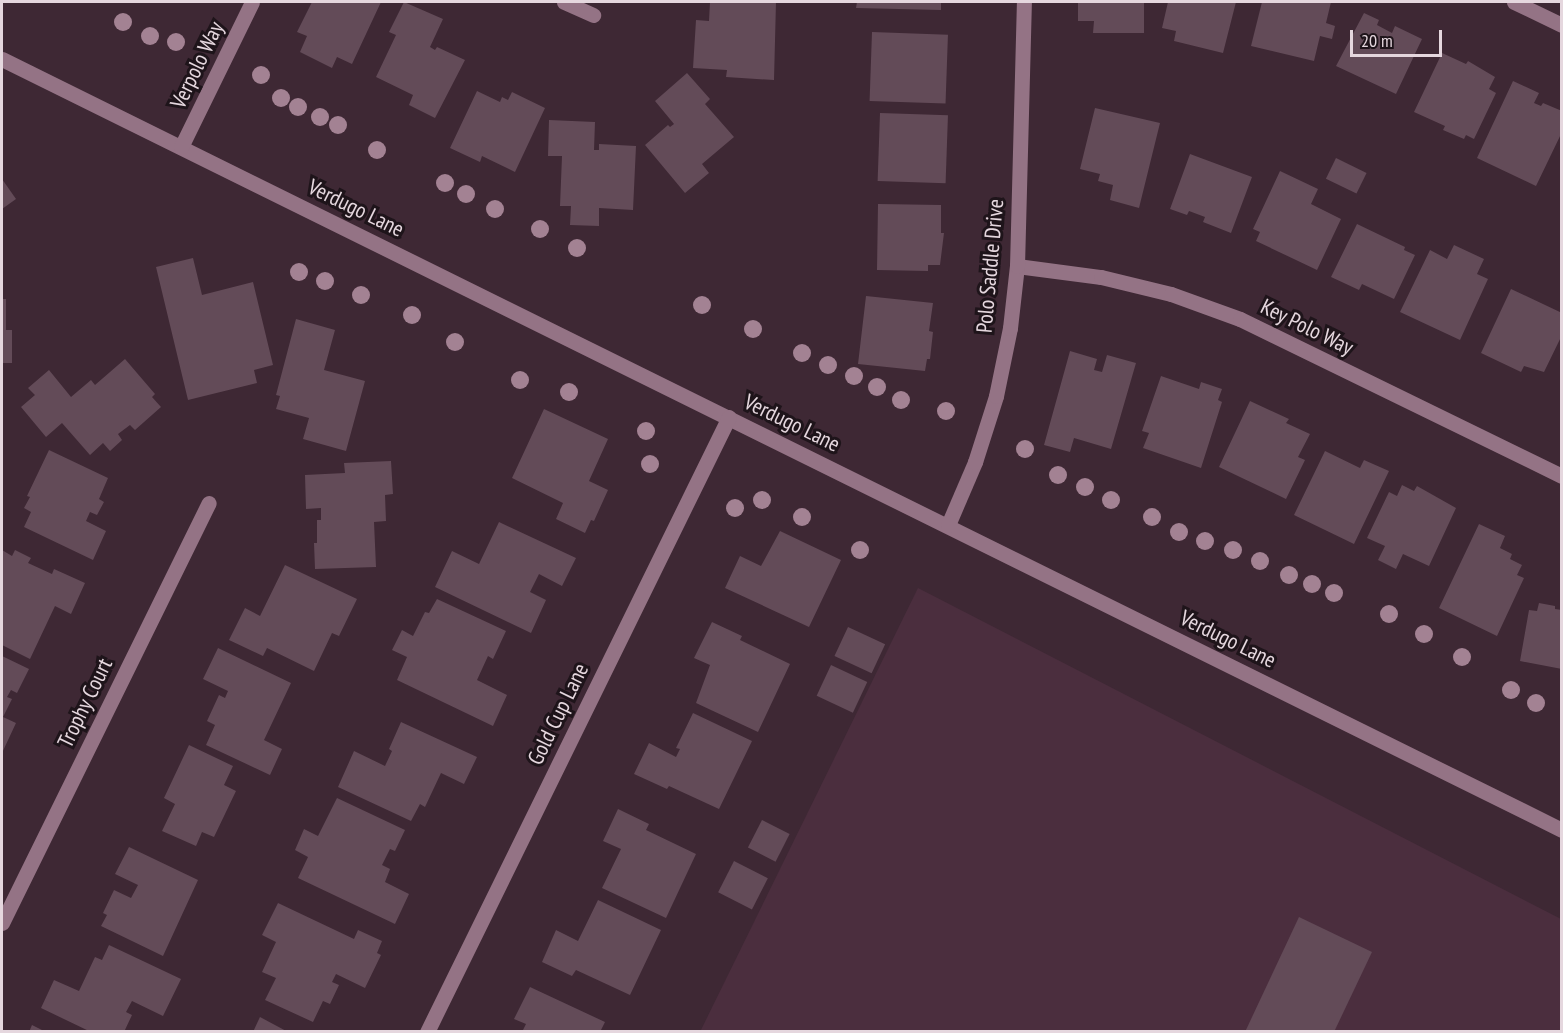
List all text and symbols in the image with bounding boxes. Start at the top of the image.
street label: Verpolo Way [165,17,229,113]
scale bar [1353,18,1444,56]
text: 20 m [1361,29,1393,52]
street label: Verdugo Lane [304,173,408,243]
street label: Polo Saddle Drive [971,198,1009,334]
street label: Key Polo Way [1256,293,1358,361]
street label: Verdugo Lane [740,388,844,458]
street label: Verdugo Lane [1176,604,1280,674]
street label: Trophy Court [52,654,118,752]
street label: Gold Cup Lane [522,659,594,769]

